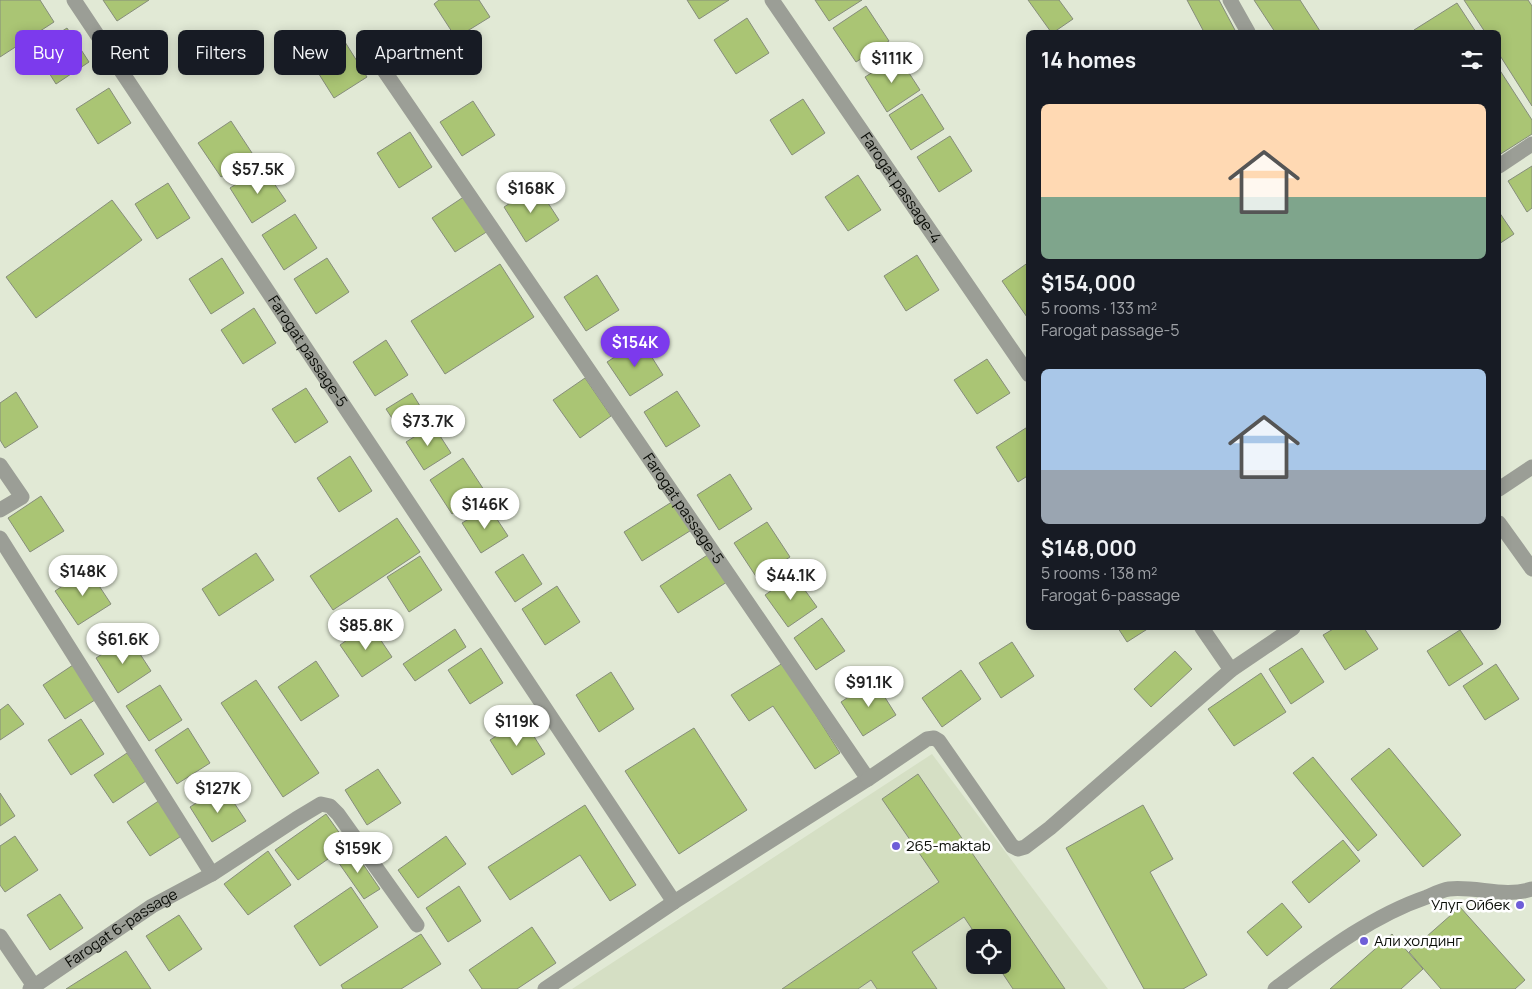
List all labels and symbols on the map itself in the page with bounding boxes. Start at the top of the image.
pin: $111K [857,42,927,84]
street label: Farogat passage-4 [856,128,947,248]
pin: $57.5K [217,152,299,195]
pin: $168K [496,172,566,214]
street label: Farogat passage-5 [263,291,353,411]
pin: $154K [600,326,670,368]
pin: $73.7K [387,404,469,447]
street label: Farogat passage-5 [638,449,729,568]
pin: $146K [450,488,520,530]
pin: $148K [48,554,118,597]
pin: $44.1K [750,558,832,601]
pin: $85.8K [325,608,407,651]
pin: $61.6K [82,622,164,665]
pin: $91.1K [828,666,910,708]
pin: $119K [482,704,552,747]
pin: $127K [183,772,253,814]
pin: $159K [323,832,393,874]
place label: 265-maktab [906,835,991,856]
marker: 265-maktab [890,840,902,852]
street label: Farogat 6-passage [61,883,181,972]
place label: Улуг Ойбек [1431,894,1511,915]
marker: Улуг Ойбек [1514,899,1526,911]
place label: Али холдинг [1374,930,1462,951]
marker: Али холдинг [1358,935,1370,947]

